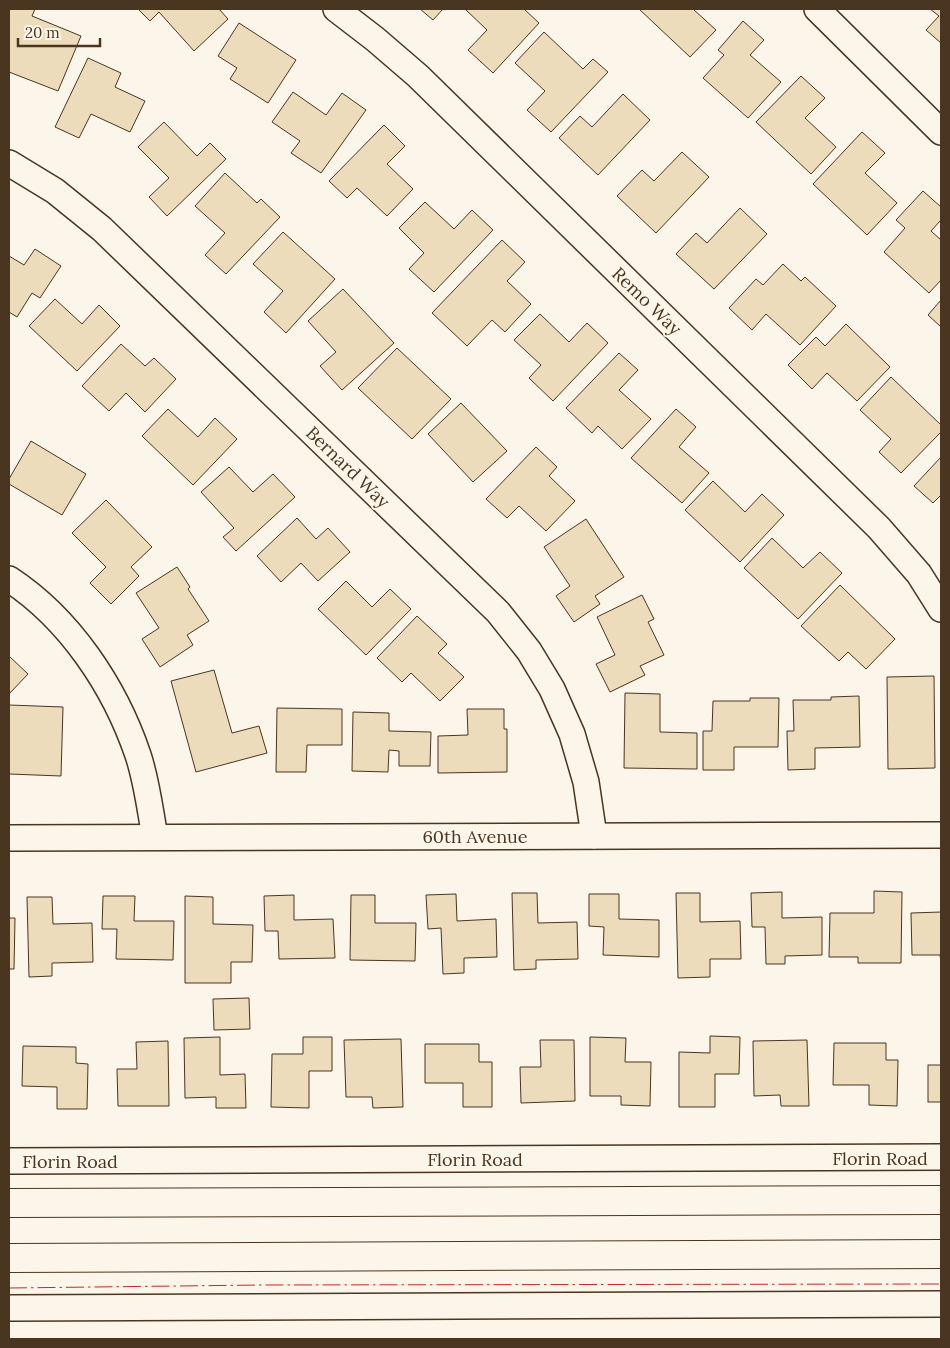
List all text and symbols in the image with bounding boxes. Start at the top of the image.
scale bar [18,15,100,47]
text: 20 m [25,23,60,42]
street label: Remo Way [607,262,687,340]
street label: Bernard Way [301,421,395,513]
street label: 60th Avenue [422,825,528,848]
street label: Florin Road [832,1147,928,1170]
street label: Florin Road [427,1148,523,1171]
street label: Florin Road [22,1150,118,1173]

